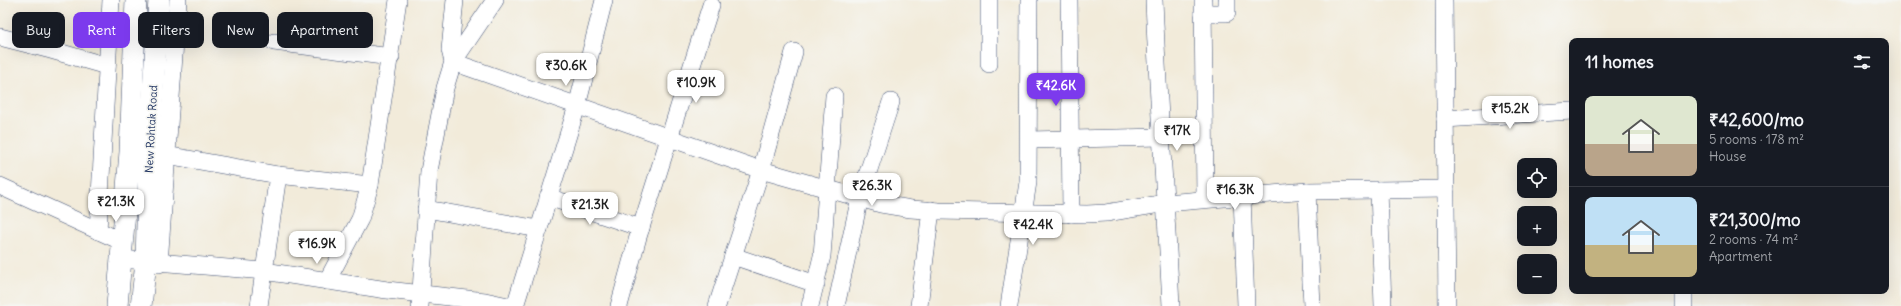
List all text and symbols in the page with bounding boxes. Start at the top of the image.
chip: Buy [12,12,65,48]
chip: Rent [73,12,130,48]
chip: Filters [138,12,204,48]
chip: New [212,12,269,48]
chip: Apartment [277,12,373,48]
text: 11 homes [1585,51,1654,73]
icon: filters [1851,51,1873,73]
pin: ₹30.6K [533,53,599,87]
text: ₹30.6K [545,57,587,74]
pin: ₹10.9K [663,70,729,104]
pin: ₹42.6K [1023,73,1089,107]
text: ₹10.9K [676,74,716,91]
text: ₹42.6K [1036,77,1076,94]
street label: New Rohtak Road [142,84,160,173]
pin: ₹15.2K [1477,96,1543,130]
text: ₹15.2K [1491,100,1529,117]
text: ₹42,600/mo [1709,109,1804,131]
icon: home [1617,112,1665,160]
pin: ₹17K [1153,118,1201,152]
text: ₹17K [1163,122,1191,139]
text: 5 rooms · 178 m² [1709,131,1804,148]
text: House [1709,148,1746,165]
map controls [1517,158,1557,294]
button: locate [1517,158,1557,198]
pin: ₹26.3K [839,173,905,207]
text: ₹26.3K [852,177,892,194]
pin: ₹16.3K [1202,177,1268,211]
text: ₹16.3K [1216,181,1254,198]
pin: ₹21.3K [83,189,149,223]
pin: ₹21.3K [557,192,623,226]
text: ₹21.3K [97,193,135,210]
text: ₹21.3K [571,196,609,213]
button: + [1517,206,1557,246]
text: ₹21,300/mo [1709,209,1801,231]
pin: ₹42.4K [1000,212,1066,246]
icon: home [1617,213,1665,261]
text: ₹42.4K [1013,216,1053,233]
pin: ₹16.9K [284,231,350,265]
text: 2 rooms · 74 m² [1709,231,1798,248]
text: ₹16.9K [298,235,336,252]
text: Apartment [1709,248,1772,265]
button: − [1517,254,1557,294]

